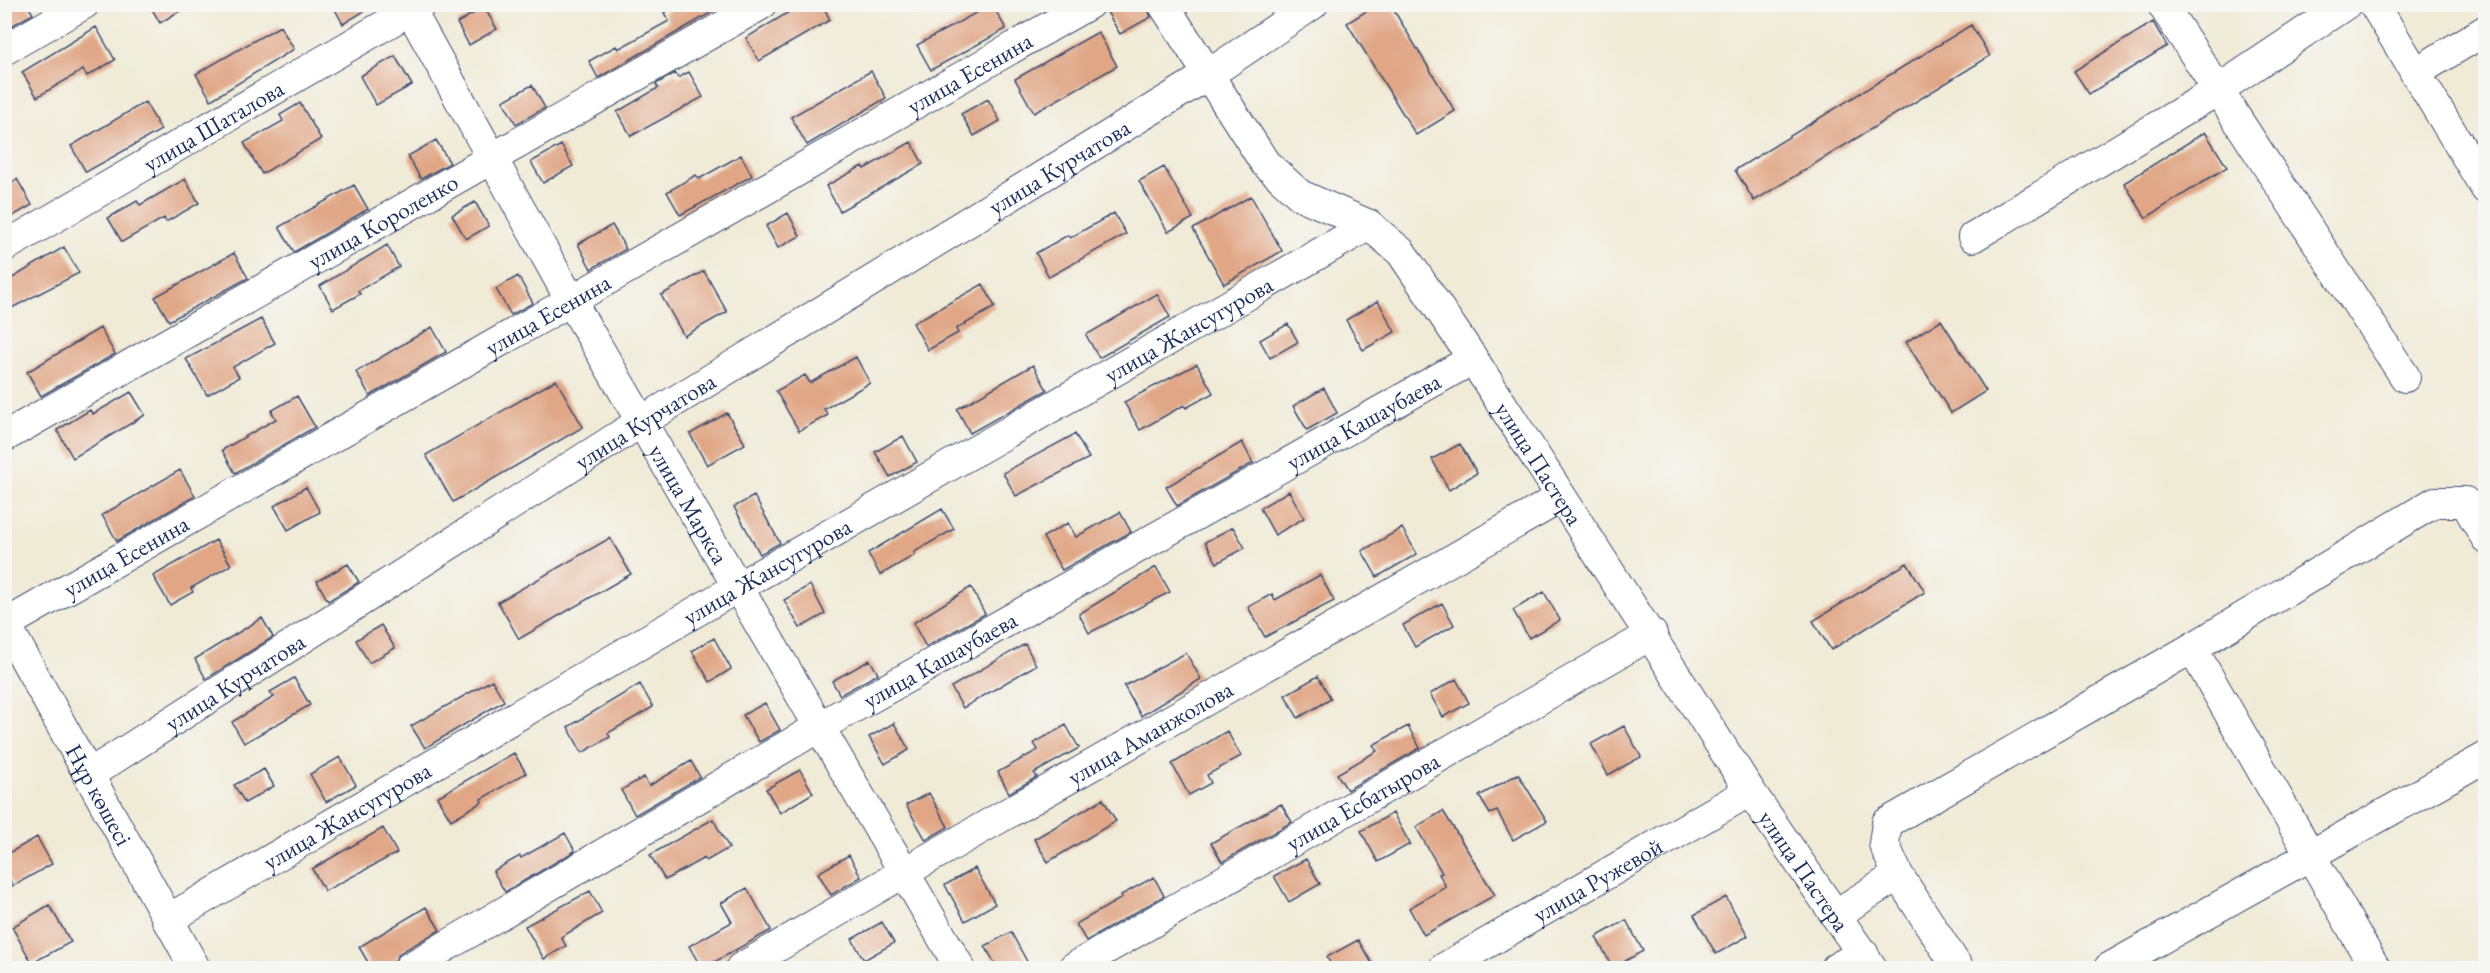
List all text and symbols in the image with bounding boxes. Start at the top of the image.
street label: улица Есенина [901,24,1038,121]
street label: улица Шаталова [137,72,289,178]
street label: улица Курчатова [982,111,1136,221]
street label: улица Короленко [302,165,463,276]
street label: улица Есенина [479,266,616,362]
street label: улица Жансугурова [1098,268,1278,389]
street label: улица Курчатова [568,365,721,476]
street label: улица Кашаубаева [1280,365,1446,477]
street label: улица Пастера [1489,395,1591,531]
street label: улица Маркса [642,438,737,570]
street label: улица Есенина [57,507,194,604]
street label: улица Жансугурова [677,510,857,632]
street label: улица Кашаубаева [857,603,1023,715]
street label: улица Курчатова [159,625,311,738]
street label: улица Аманжолова [1062,672,1238,792]
street label: Нұр көшесі [59,738,140,851]
street label: улица Есбатырова [1280,744,1445,858]
street label: улица Жансугурова [257,754,437,876]
street label: улица Пастера [1752,804,1858,938]
street label: улица Ружевой [1527,829,1668,929]

